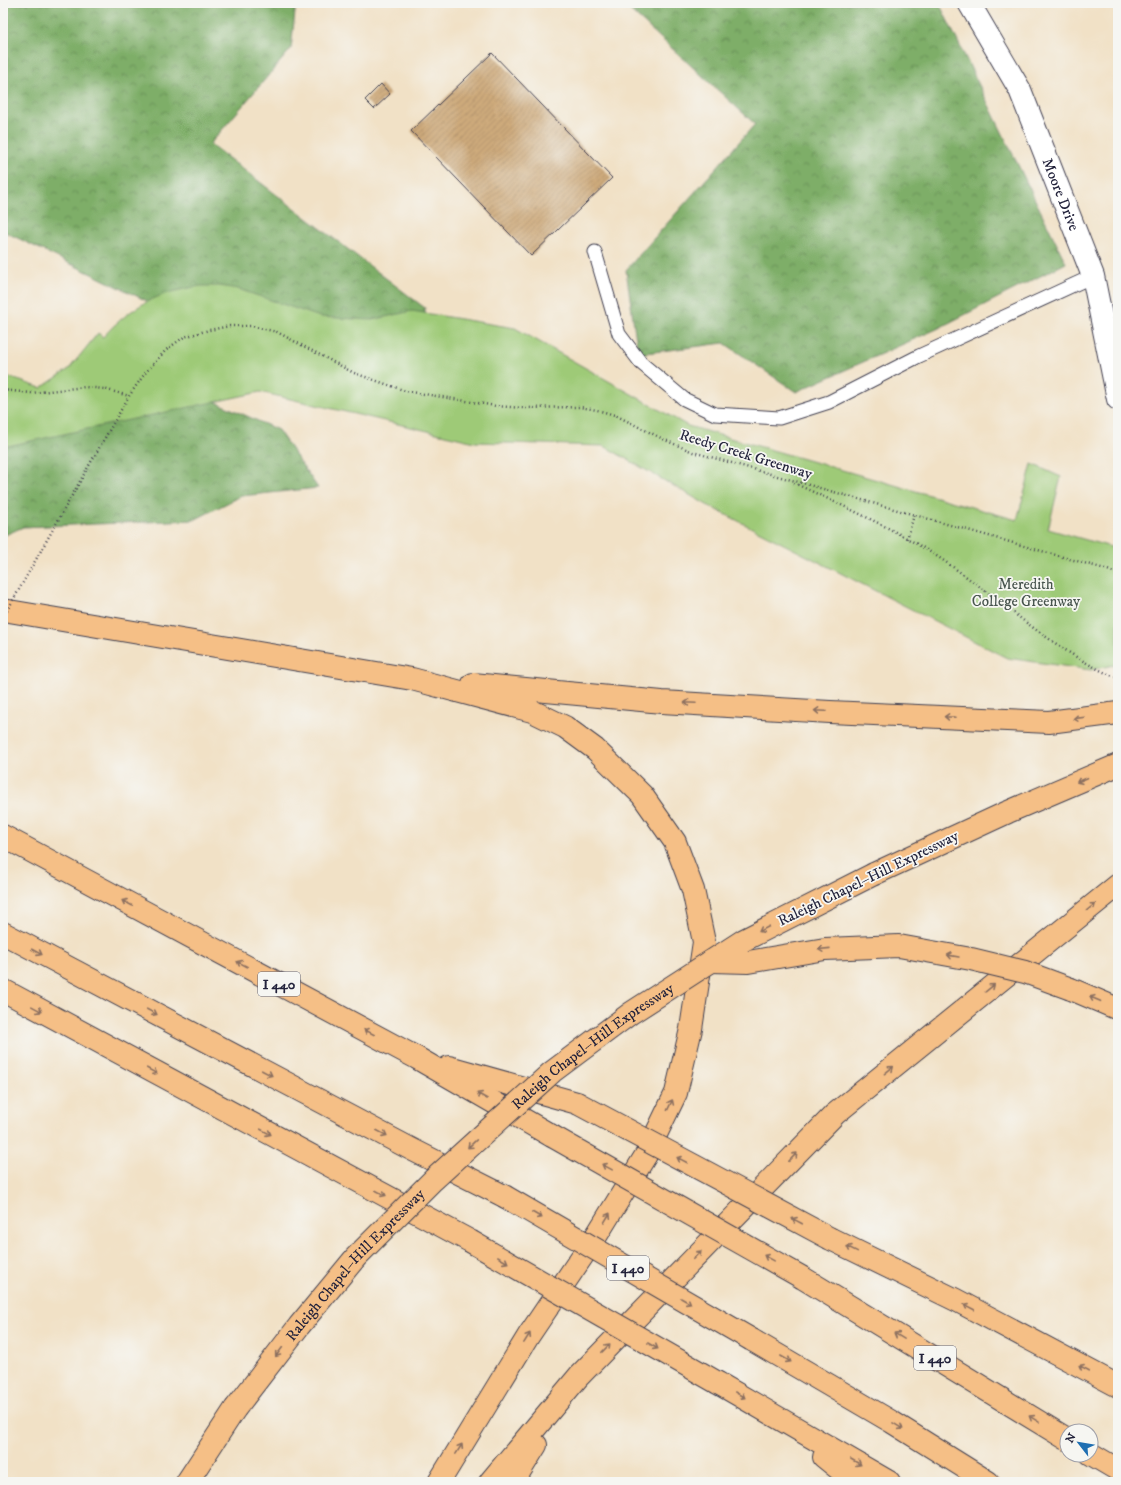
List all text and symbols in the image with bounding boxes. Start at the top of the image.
street label: Moore Drive [1038,155,1083,234]
street label: Reedy Creek Greenway [677,425,815,484]
park label: Meredith College Greenway [972,575,1081,611]
one-way arrow [684,700,697,707]
one-way arrow [814,707,827,715]
one-way arrow [944,713,957,721]
one-way arrow [1073,714,1086,722]
one-way arrow [1077,777,1089,785]
street label: Raleigh Chapel–Hill Expressway [775,826,962,931]
one-way arrow [121,898,133,906]
one-way arrow [1086,902,1097,911]
one-way arrow [758,926,770,933]
one-way arrow [818,945,831,953]
one-way arrow [31,948,43,956]
one-way arrow [947,952,960,960]
one-way arrow [236,960,248,967]
road number: I 440 [258,972,300,996]
street label: Raleigh Chapel–Hill Expressway [508,978,678,1114]
one-way arrow [985,984,996,993]
one-way arrow [1089,995,1101,1003]
one-way arrow [31,1005,43,1013]
one-way arrow [146,1009,158,1016]
one-way arrow [363,1027,375,1035]
one-way arrow [884,1066,895,1074]
one-way arrow [145,1067,157,1075]
one-way arrow [261,1070,273,1077]
one-way arrow [476,1091,488,1099]
one-way arrow [667,1099,674,1111]
one-way arrow [260,1129,272,1136]
one-way arrow [376,1130,388,1138]
one-way arrow [466,1140,477,1149]
one-way arrow [788,1152,798,1162]
one-way arrow [676,1155,688,1163]
one-way arrow [601,1163,613,1171]
street label: Raleigh Chapel–Hill Expressway [282,1184,430,1345]
one-way arrow [375,1190,387,1198]
one-way arrow [531,1212,543,1220]
one-way arrow [604,1212,612,1224]
one-way arrow [791,1217,803,1224]
one-way arrow [846,1245,858,1252]
one-way arrow [692,1250,702,1260]
one-way arrow [763,1254,775,1262]
road number: I 440 [607,1256,649,1280]
one-way arrow [497,1257,509,1265]
one-way arrow [680,1298,692,1306]
one-way arrow [963,1303,975,1310]
one-way arrow [524,1332,532,1344]
one-way arrow [893,1332,905,1340]
one-way arrow [647,1342,659,1350]
one-way arrow [601,1343,611,1353]
road number: I 440 [914,1346,956,1370]
one-way arrow [275,1347,283,1358]
one-way arrow [780,1356,792,1364]
one-way arrow [1078,1364,1090,1371]
one-way arrow [734,1392,746,1400]
one-way arrow [1028,1414,1040,1422]
one-way arrow [892,1422,904,1430]
north arrow [1059,1423,1099,1463]
text: N [1063,1431,1080,1446]
one-way arrow [455,1444,463,1455]
one-way arrow [850,1459,862,1467]

